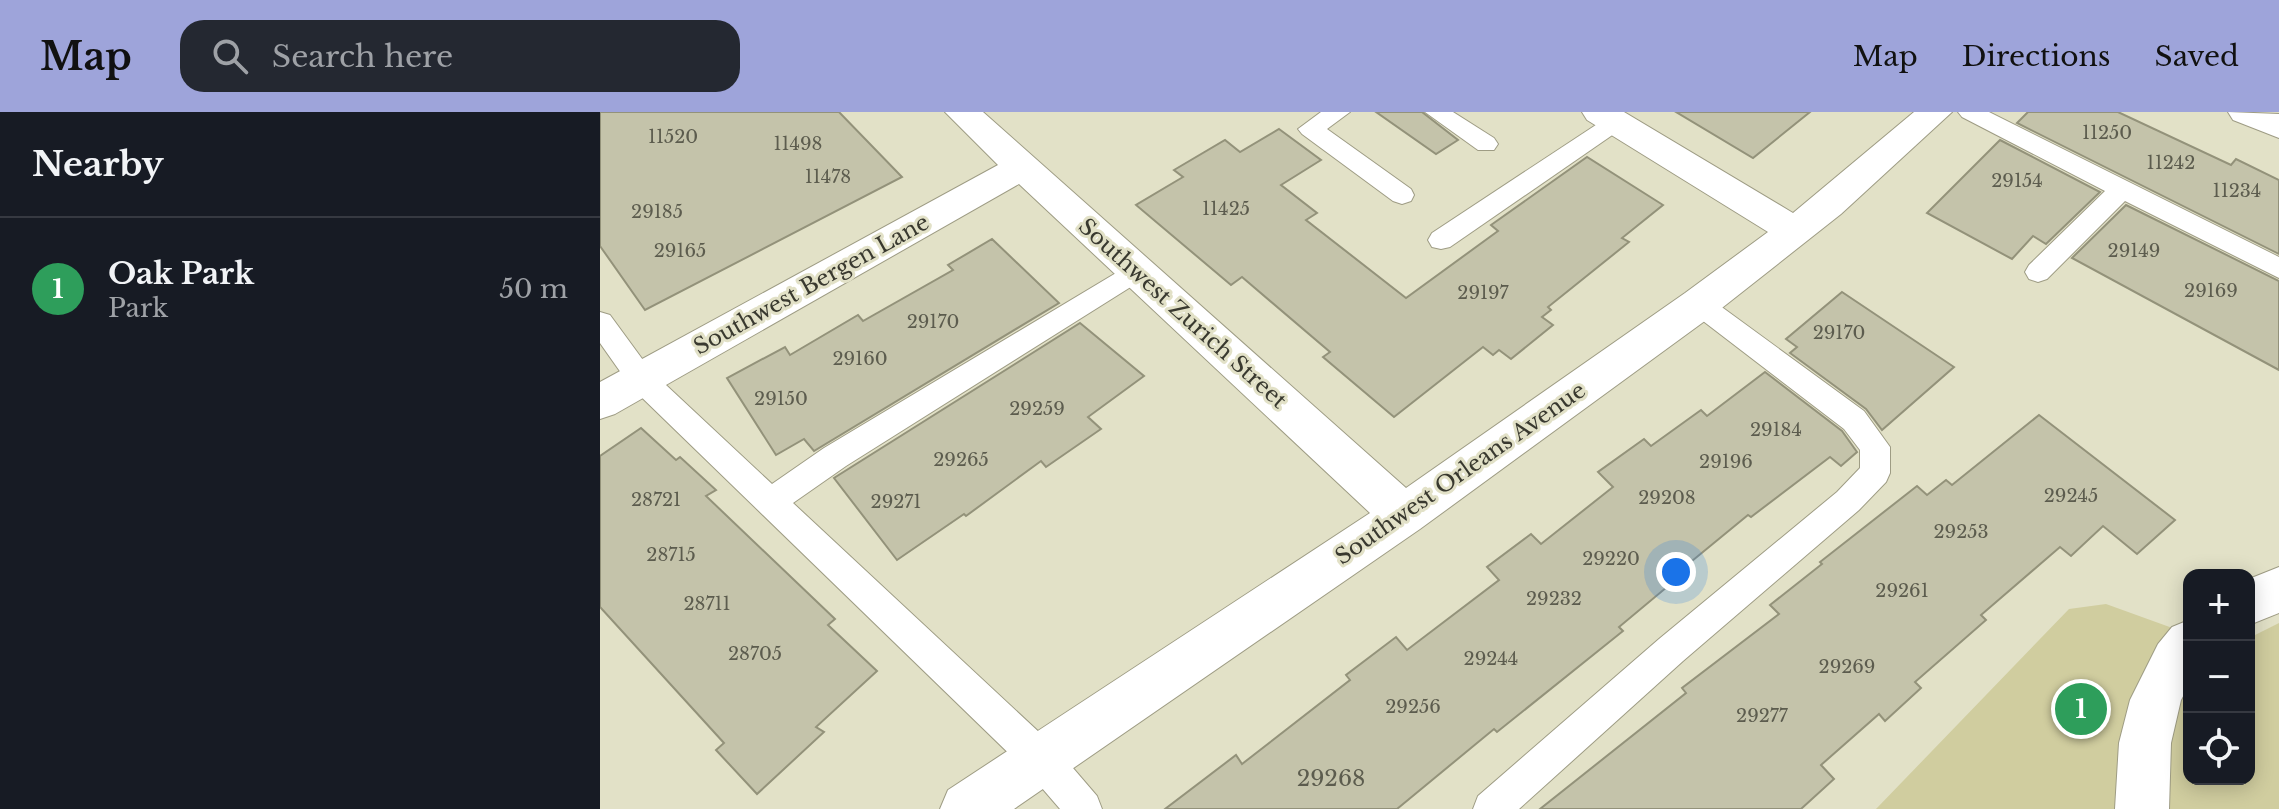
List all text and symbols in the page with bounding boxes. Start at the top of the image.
search box [180,20,740,92]
text: Map [40,33,132,80]
icon: search [208,34,252,78]
text: Search here [272,38,453,75]
text: Map [1853,39,1918,74]
text: Directions [1962,39,2111,74]
text: Saved [2155,39,2239,74]
house number: 11250 [2082,122,2132,144]
house number: 11520 [648,126,698,148]
house number: 11498 [773,133,823,155]
text: Nearby [32,143,164,185]
house number: 11242 [2147,152,2195,174]
house number: 11478 [805,166,851,188]
house number: 29154 [1991,170,2043,192]
house number: 11234 [2213,180,2261,202]
house number: 11425 [1202,198,1250,220]
house number: 29185 [631,201,683,223]
street label: Southwest Bergen Lane [689,208,934,360]
street label: Southwest Zurich Street [1073,213,1293,414]
house number: 29165 [654,240,706,262]
house number: 29149 [2108,240,2160,262]
text: Oak Park [108,255,254,292]
text: 1 [52,273,64,305]
text: 50 m [499,273,568,305]
house number: 29169 [2184,280,2238,302]
house number: 29197 [1457,282,1510,304]
text: Park [108,292,168,324]
house number: 29170 [907,311,959,333]
house number: 29170 [1813,322,1865,344]
house number: 29160 [832,348,888,370]
street label: Southwest Orleans Avenue [1330,376,1591,570]
house number: 29150 [754,388,808,410]
house number: 29259 [1009,398,1065,420]
house number: 29184 [1750,419,1802,441]
house number: 29265 [933,449,989,471]
house number: 29196 [1699,451,1753,473]
house number: 29245 [2044,485,2098,507]
house number: 29208 [1638,487,1696,509]
house number: 28721 [631,489,681,511]
house number: 29271 [871,491,921,513]
house number: 29253 [1933,521,1989,543]
house number: 28715 [646,544,696,566]
house number: 29220 [1582,548,1640,570]
your location [1656,552,1696,592]
map controls [2183,569,2255,785]
button: + [2183,569,2255,641]
house number: 29261 [1875,580,1929,602]
house number: 29232 [1526,588,1582,610]
house number: 28711 [683,593,731,615]
button: − [2183,641,2255,713]
house number: 28705 [728,643,782,665]
house number: 29244 [1464,648,1518,670]
house number: 29269 [1819,656,1875,678]
pin: 1 [2055,679,2107,739]
house number: 29256 [1385,696,1441,718]
house number: 29277 [1736,705,1789,727]
button: locate [2183,713,2255,785]
house number: 29268 [1297,765,1365,792]

